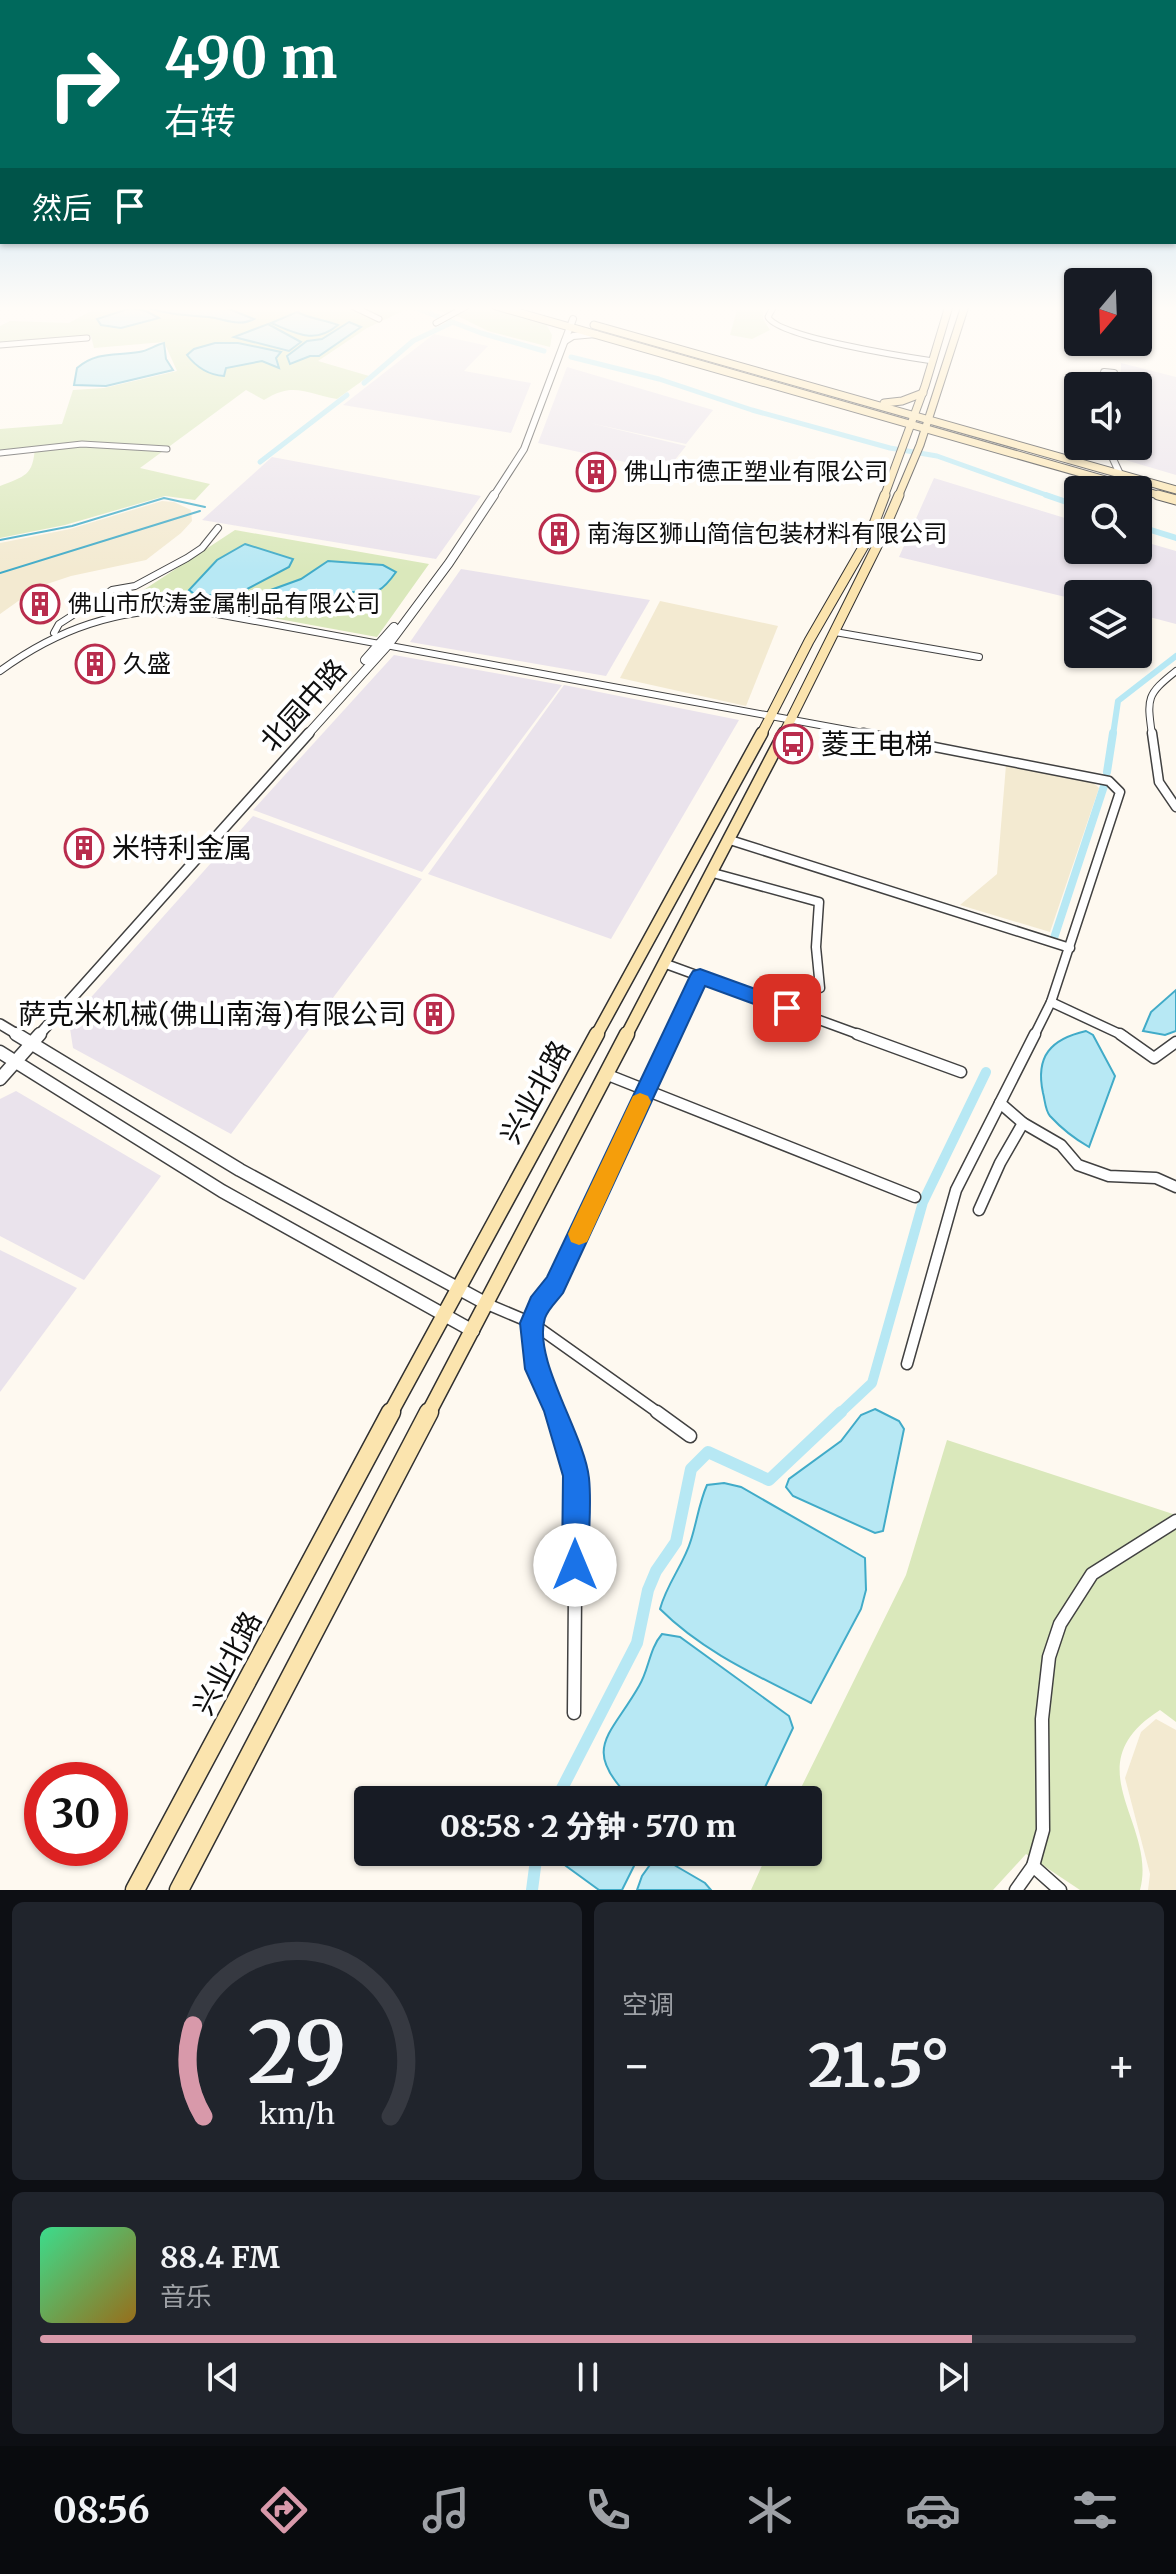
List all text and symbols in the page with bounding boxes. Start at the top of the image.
text: 490 m [164,23,337,93]
icon: right [32,32,136,136]
text: 右转 [164,99,236,144]
icon: arrive [108,184,152,228]
text: 然后 [32,189,92,227]
north arrow [1064,268,1152,356]
map controls [1064,268,1152,668]
button: sound [1064,372,1152,460]
building icon: 佛山市德正塑业有限公司 [575,451,617,493]
place label: 佛山市德正塑业有限公司 [624,456,888,487]
button: search [1064,476,1152,564]
building icon: 南海区狮山简信包装材料有限公司 [538,513,580,555]
place label: 南海区狮山简信包装材料有限公司 [587,518,947,549]
button: layers [1064,580,1152,668]
building icon: 佛山市欣涛金属制品有限公司 [19,583,61,625]
place label: 佛山市欣涛金属制品有限公司 [68,588,380,619]
building icon: 久盛 [74,643,116,685]
place label: 久盛 [123,648,171,679]
street label: 北园中路 [252,651,354,759]
bus stop icon: 菱王电梯 [772,723,814,765]
place label: 菱王电梯 [821,726,933,762]
building icon: 米特利金属 [63,827,105,869]
place label: 米特利金属 [112,830,252,866]
pin [753,974,821,1042]
icon: arrive [765,986,809,1030]
building icon: 萨克米机械(佛山南海)有限公司 [413,993,455,1035]
place label: 萨克米机械(佛山南海)有限公司 [18,996,406,1032]
street label: 兴业北路 [492,1034,578,1150]
position arrow [533,1523,617,1607]
street label: 兴业北路 [185,1605,269,1721]
speed limit sign: 30 [24,1762,128,1866]
text: 08:58 · 2 分钟 · 570 m [440,1807,736,1845]
text: 空调 [622,1988,674,2021]
text: 29 [248,2001,346,2106]
text: 21.5° [808,2028,950,2103]
text: − [622,2038,651,2093]
text: + [1107,2038,1136,2093]
text: km/h [259,2096,335,2132]
text: 88.4 FM [160,2238,280,2276]
text: 音乐 [160,2280,212,2313]
icon: previous [201,2355,245,2399]
icon: pause [566,2355,610,2399]
icon: next [931,2355,975,2399]
icon: directions [256,2482,312,2538]
icon: music [418,2482,474,2538]
icon: phone [580,2482,636,2538]
icon: climate [742,2482,798,2538]
icon: car [905,2482,961,2538]
icon: filters [1067,2482,1123,2538]
text: 08:56 [53,2488,150,2533]

